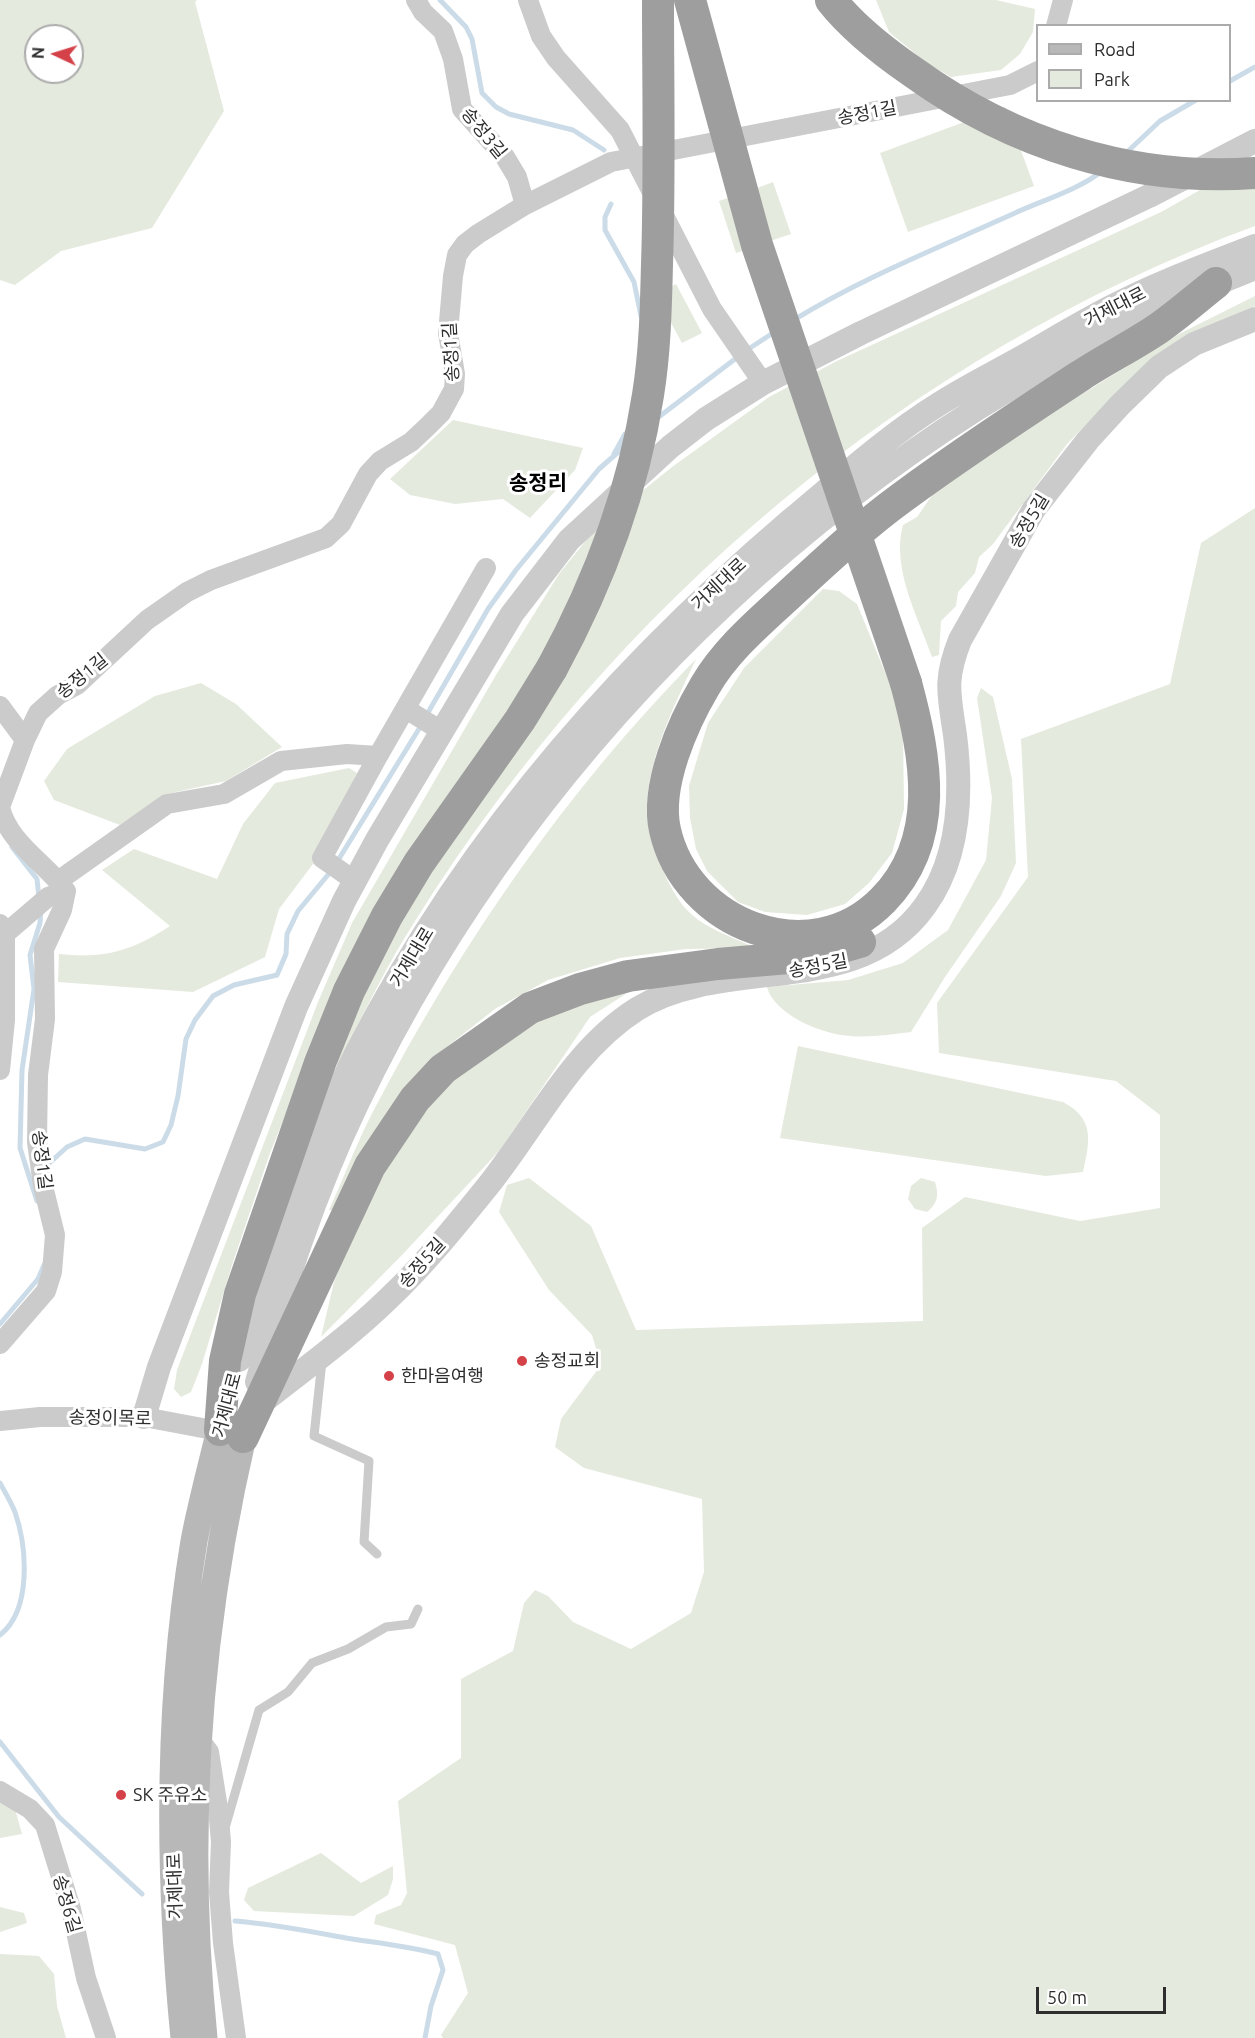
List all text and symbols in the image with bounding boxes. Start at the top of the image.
north arrow [24,24,84,84]
legend [1036,24,1231,102]
text: Road [1094,39,1136,59]
text: N [29,46,47,59]
text: Park [1094,69,1130,89]
street label: 송정1길 [836,97,898,129]
street label: 송정3길 [457,103,511,163]
street label: 거제대로 [1081,282,1149,332]
street label: 송정1길 [439,322,463,382]
district label: 송정리 [509,470,567,496]
street label: 송정5길 [1004,490,1054,552]
street label: 거제대로 [687,554,751,614]
street label: 송정1길 [52,649,112,703]
street label: 거제대로 [386,923,438,991]
street label: 송정5길 [787,950,849,982]
street label: 송정1길 [28,1129,56,1191]
street label: 송정5길 [394,1234,450,1292]
place label: 송정교회 [534,1350,600,1372]
marker: 송정교회 [515,1354,529,1368]
place label: 한마음여행 [401,1365,484,1387]
marker: 한마음여행 [382,1369,396,1383]
street label: 거제대로 [208,1370,246,1440]
street label: 송정이목로 [68,1406,152,1430]
place label: SK 주유소 [133,1784,207,1806]
marker: SK 주유소 [114,1788,128,1802]
street label: 거제대로 [163,1853,187,1919]
street label: 송정6길 [48,1872,86,1936]
scale bar [1039,1975,1170,2013]
text: 50 m [1047,1987,1087,2007]

